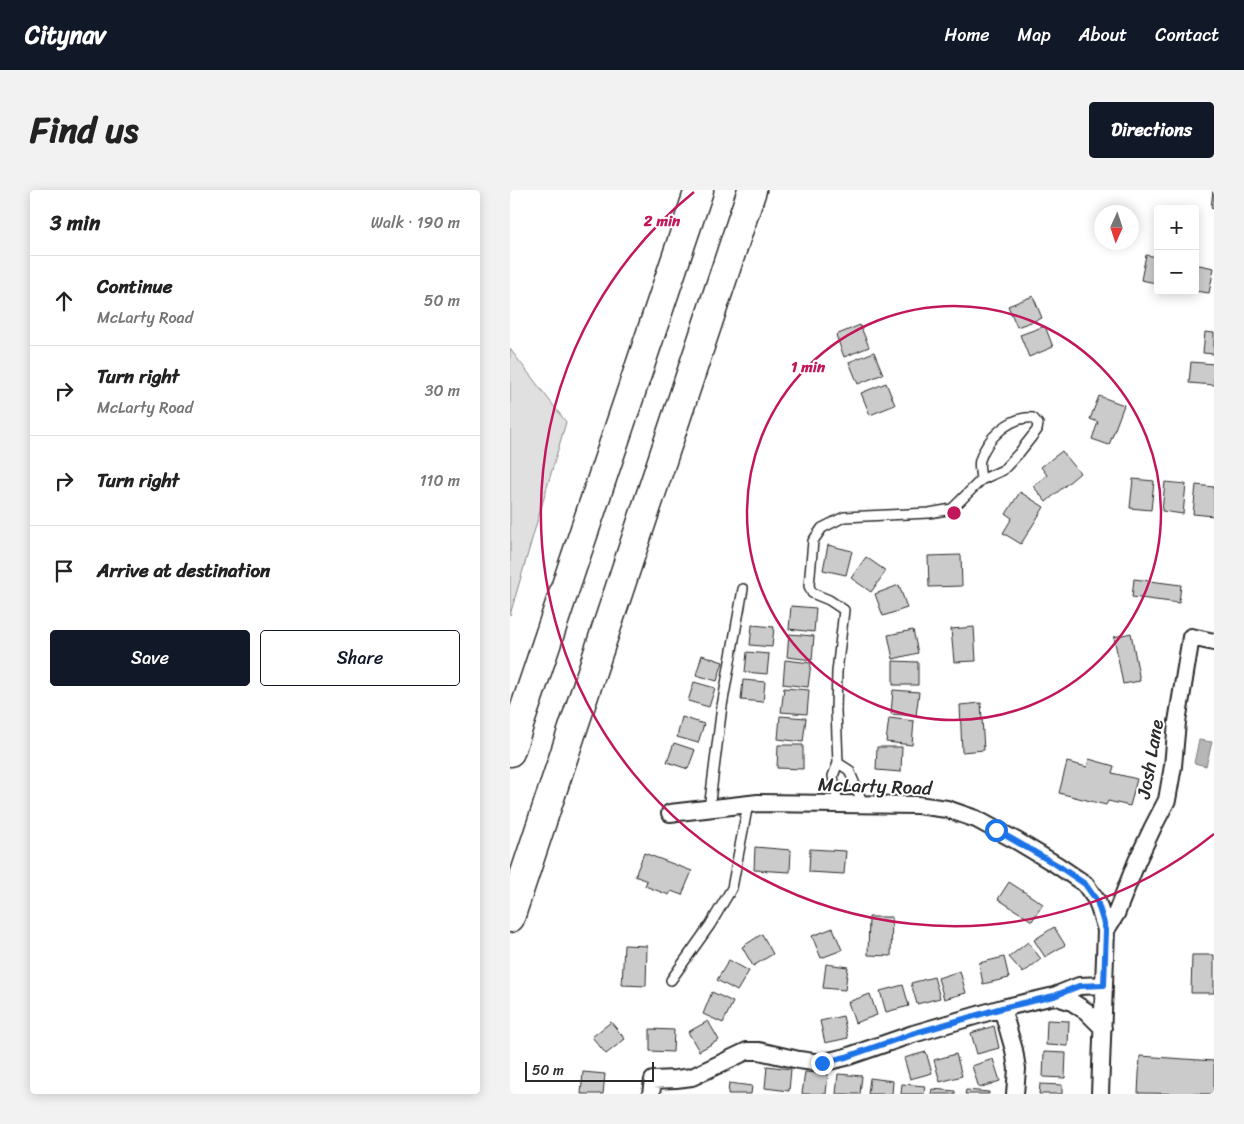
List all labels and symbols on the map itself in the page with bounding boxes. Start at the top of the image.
north arrow [1094,205,1139,250]
text: 2 min [643,208,681,234]
text: 1 min [791,354,826,380]
centre of rings [945,504,963,522]
street label: Josh Lane [1127,717,1173,802]
street label: McLarty Road [817,768,934,805]
route start [985,819,1008,842]
route end [811,1052,834,1075]
scale bar [525,1059,654,1082]

